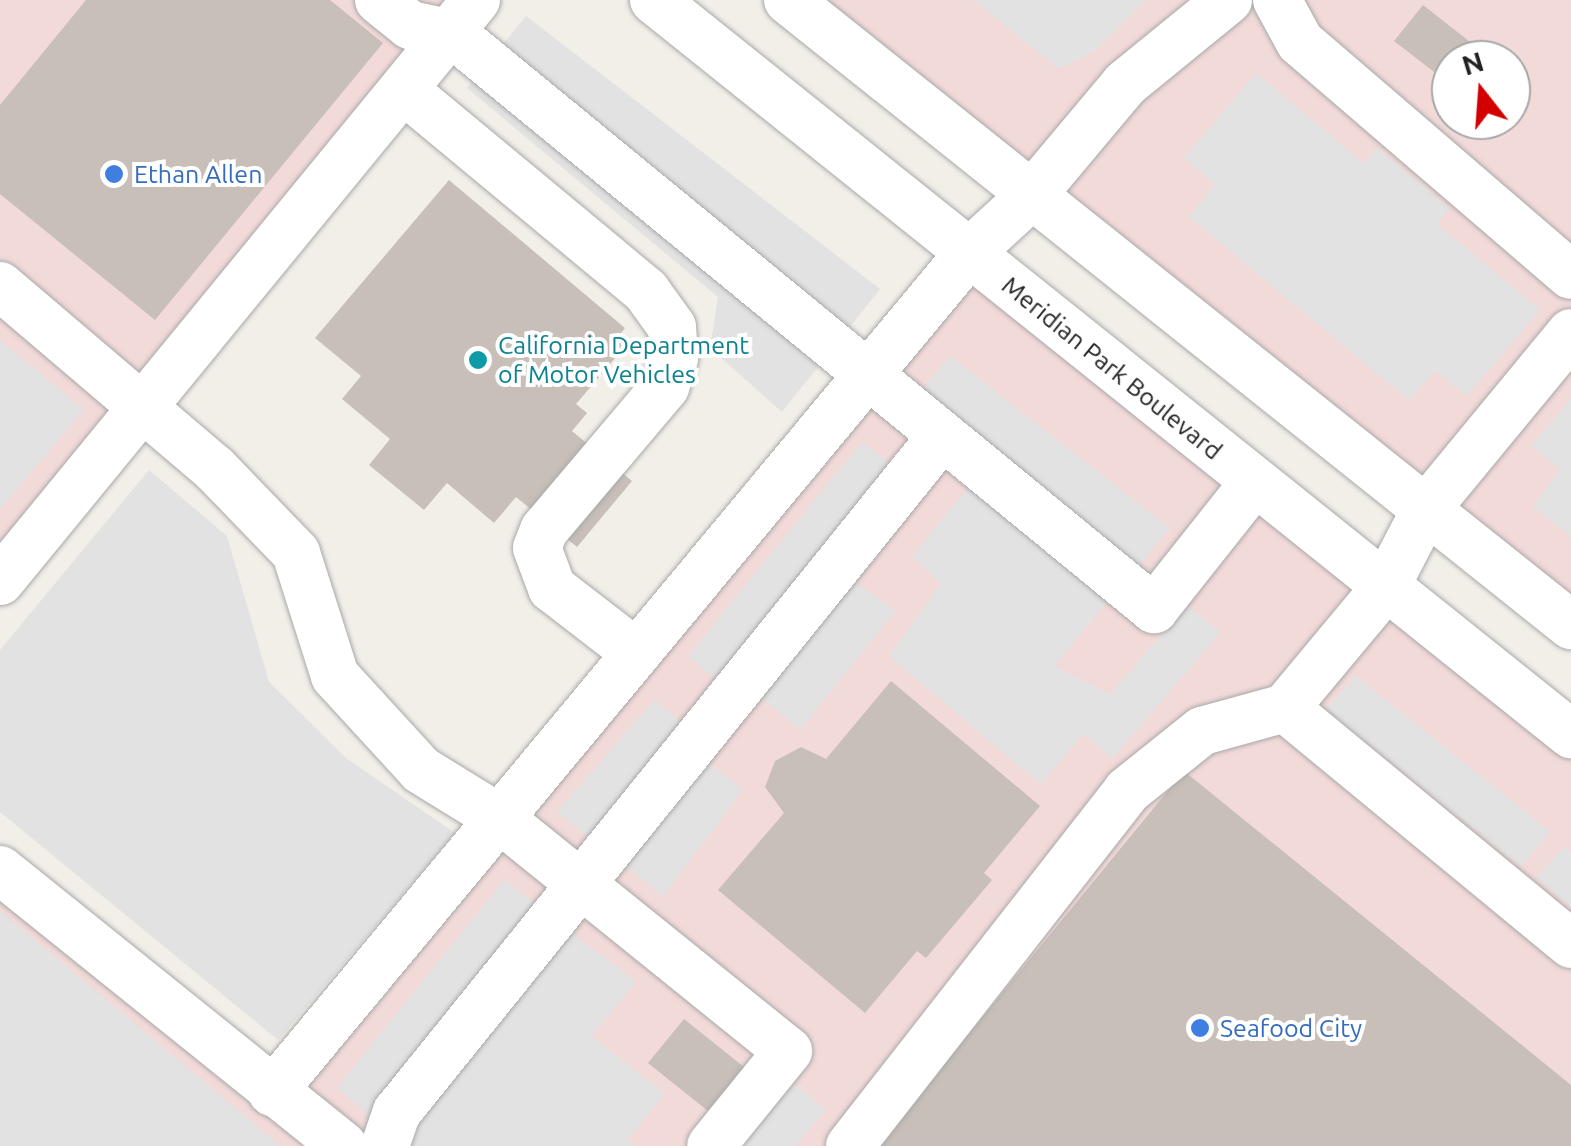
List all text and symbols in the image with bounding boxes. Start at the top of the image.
north arrow [1431,40,1531,140]
text: N [1458,45,1487,81]
place label: Ethan Allen [134,159,262,189]
marker: Ethan Allen [103,163,125,185]
street label: Meridian Park Boulevard [996,270,1228,466]
place label: California Department of Motor Vehicles [498,331,749,390]
marker: California Department of Motor Vehicles [467,349,489,371]
place label: Seafood City [1220,1013,1362,1043]
marker: Seafood City [1189,1017,1211,1039]

